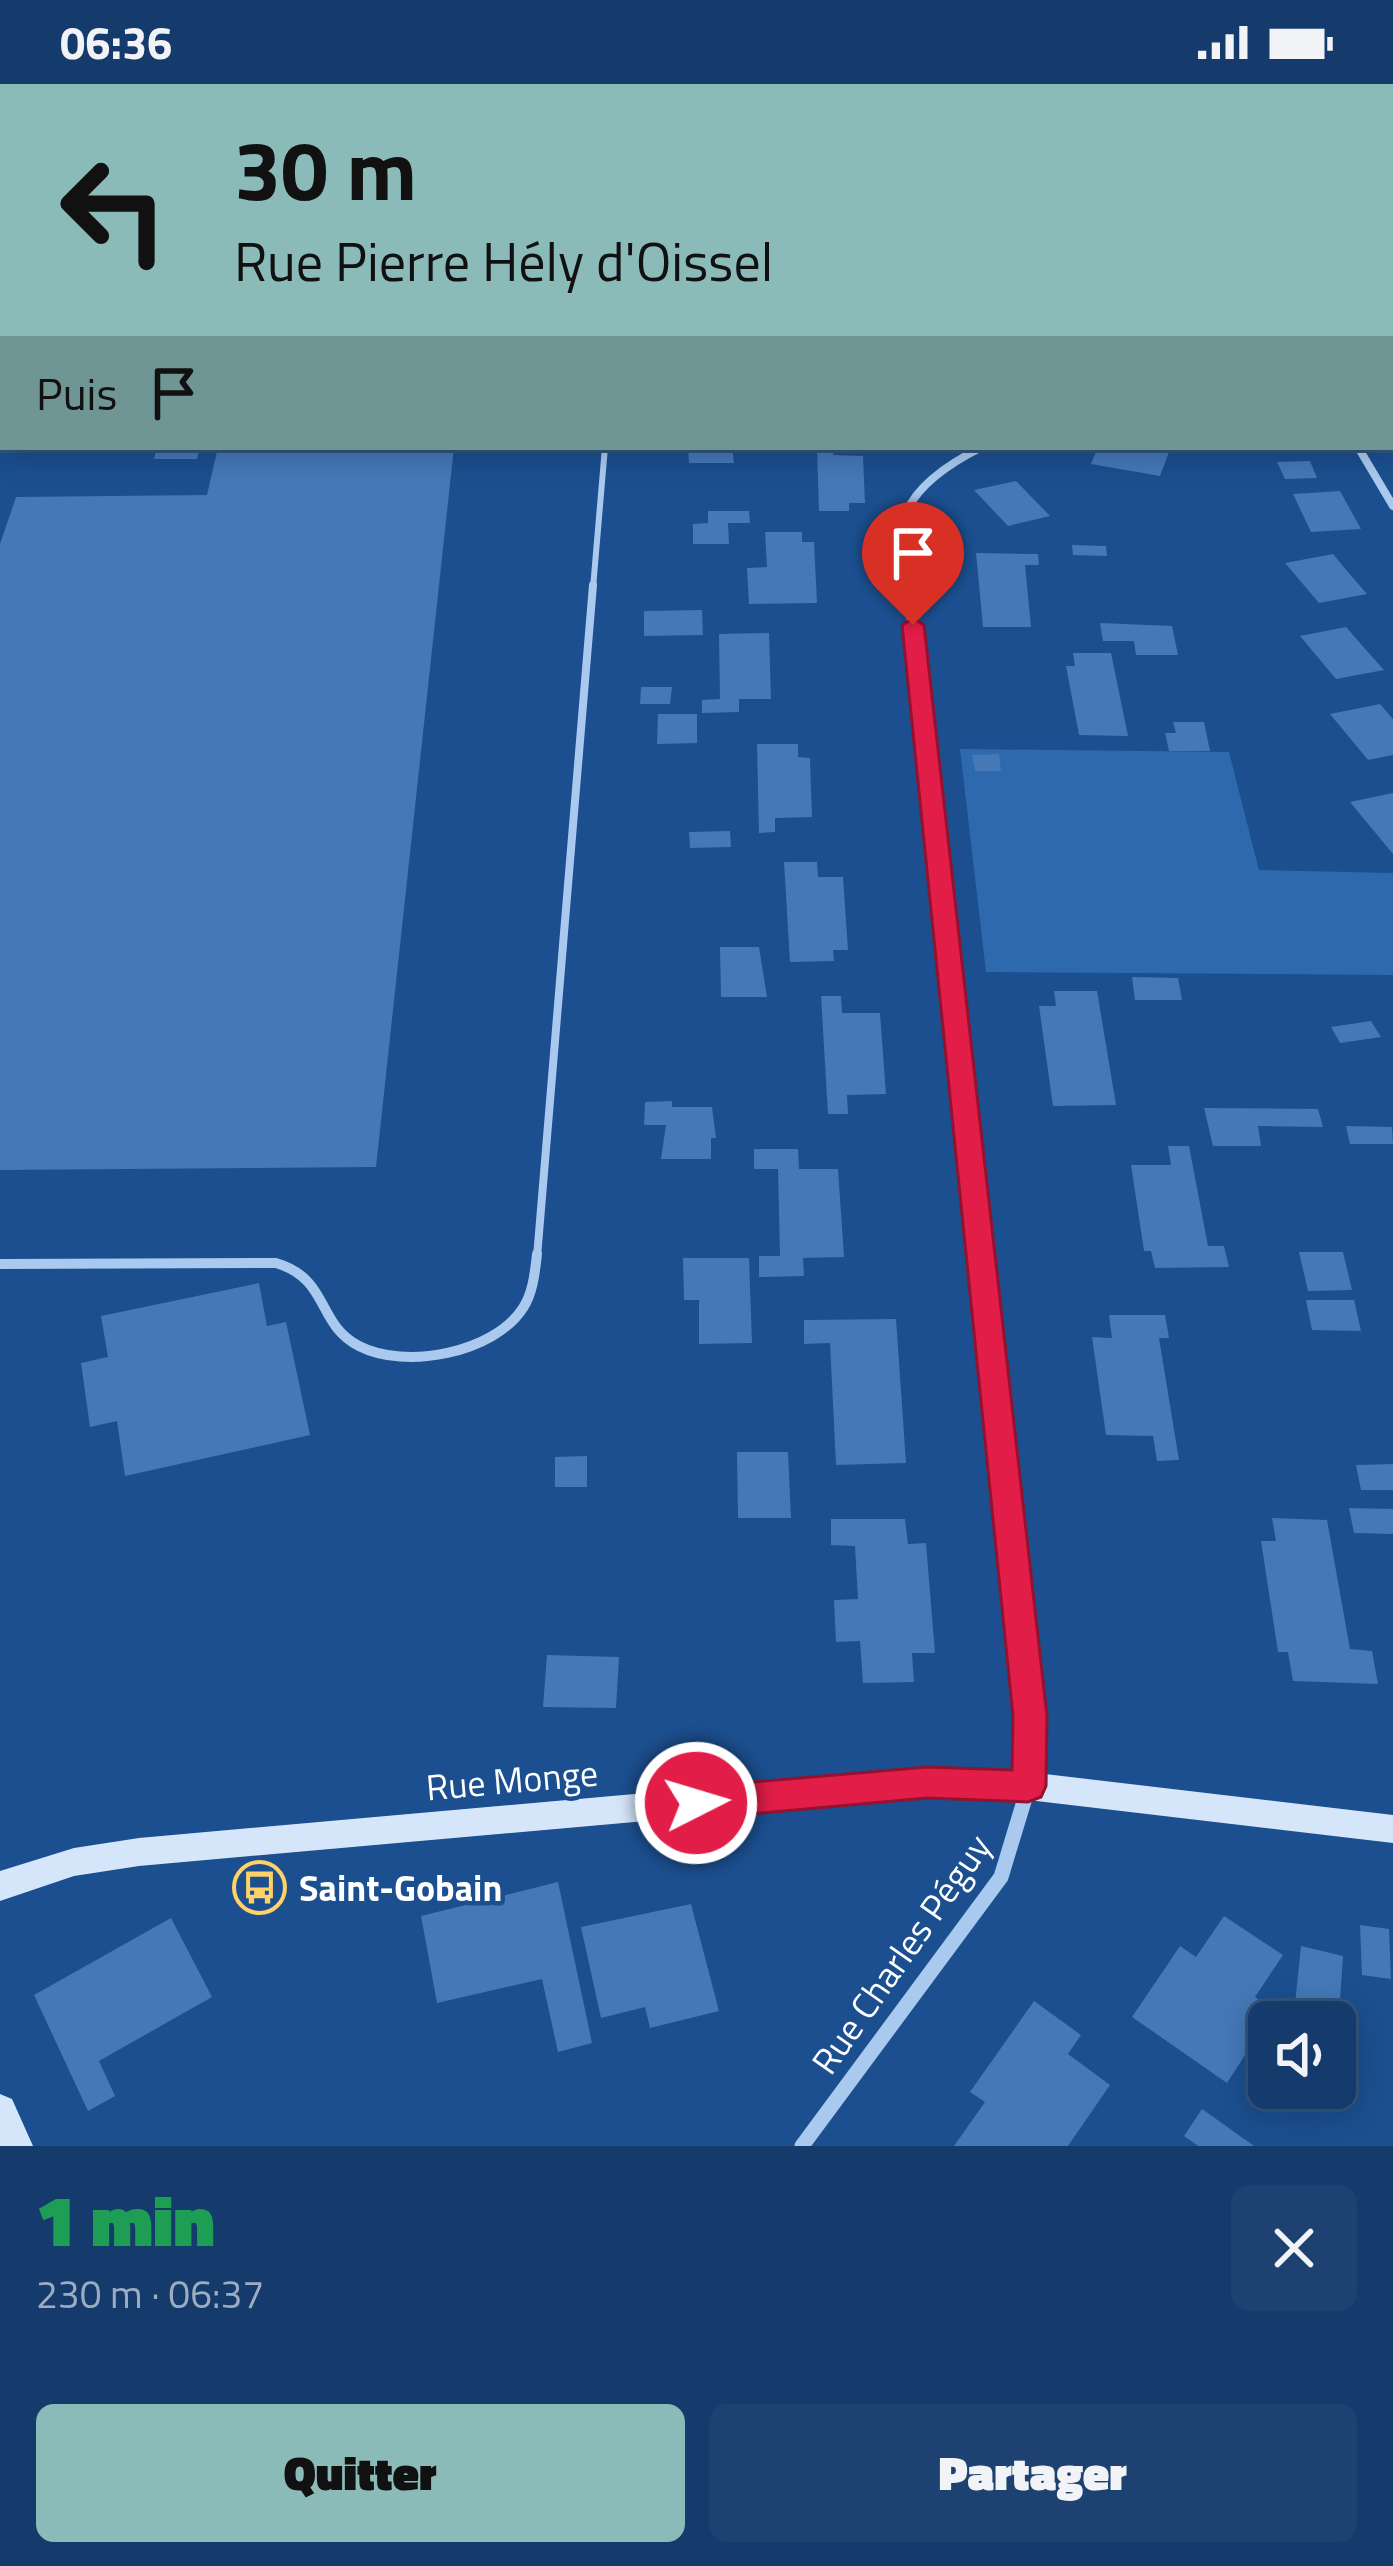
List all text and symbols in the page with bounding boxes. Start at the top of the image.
text: 06:36 [60,8,172,76]
text: 30 m [234,105,417,233]
icon: left [36,132,192,288]
text: Rue Pierre Hély d'Oissel [234,220,773,302]
text: Puis [36,359,117,427]
icon: arrive [141,360,207,426]
pin [862,502,964,625]
icon: arrive [880,520,946,586]
position arrow [633,1740,759,1866]
street label: Rue Monge [424,1745,600,1814]
street label: Rue Charles Péguy [797,1822,1004,2085]
bus stop icon: Saint-Gobain [232,1860,288,1916]
place label: Saint-Gobain [299,1860,502,1915]
map controls [1248,2001,1356,2109]
button: sound [1248,2001,1356,2109]
text: 1 min [36,2164,215,2274]
button: close [1231,2185,1357,2311]
text: 230 m · 06:37 [36,2264,264,2323]
button: Quitter [36,2404,685,2542]
button: Partager [709,2404,1357,2542]

